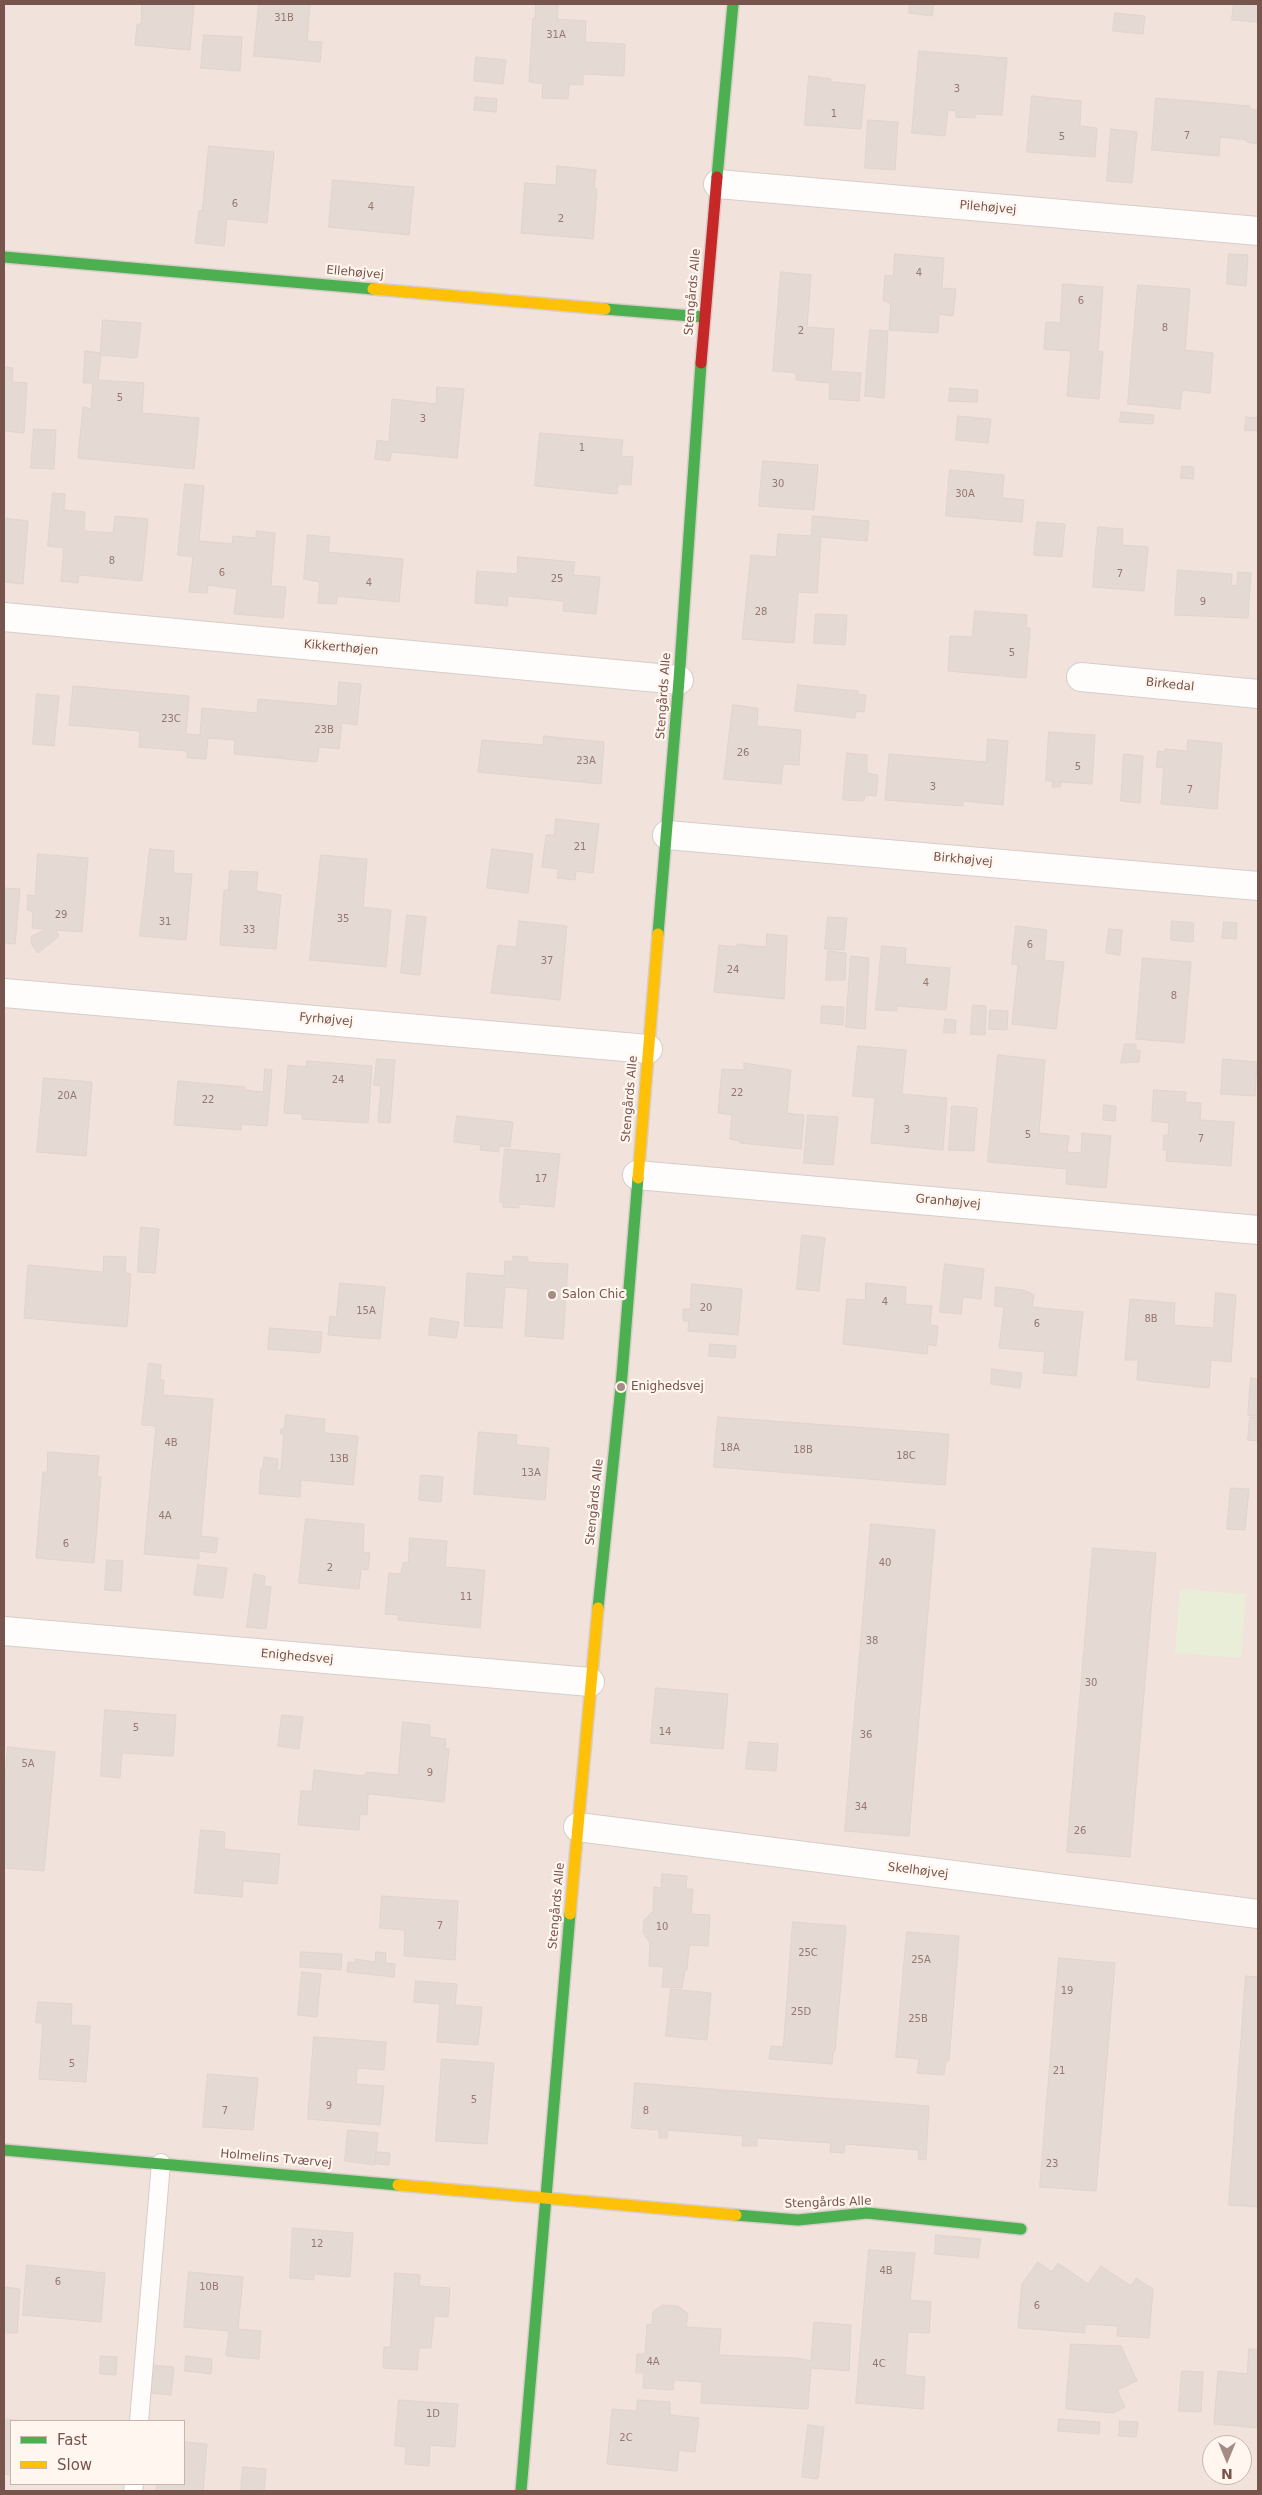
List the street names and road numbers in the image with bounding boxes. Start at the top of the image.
street label: Pilehøjvej [959,198,1017,218]
street label: Stengårds Alle [682,248,704,336]
street label: Ellehøjvej [326,263,384,283]
street label: Kikkerthøjen [303,638,379,658]
street label: Stengårds Alle [654,652,674,740]
street label: Birkedal [1145,675,1195,695]
street label: Birkhøjvej [933,850,993,870]
street label: Fyrhøjvej [299,1010,353,1030]
street label: Stengårds Alle [619,1055,641,1143]
street label: Granhøjvej [915,1192,981,1212]
street label: Stengårds Alle [583,1458,607,1546]
street label: Enighedsvej [260,1647,334,1667]
street label: Skelhøjvej [887,1860,949,1882]
street label: Stengårds Alle [546,1862,568,1950]
street label: Holmelins Tværvej [220,2147,332,2171]
street label: Stengårds Alle [784,2194,872,2212]

